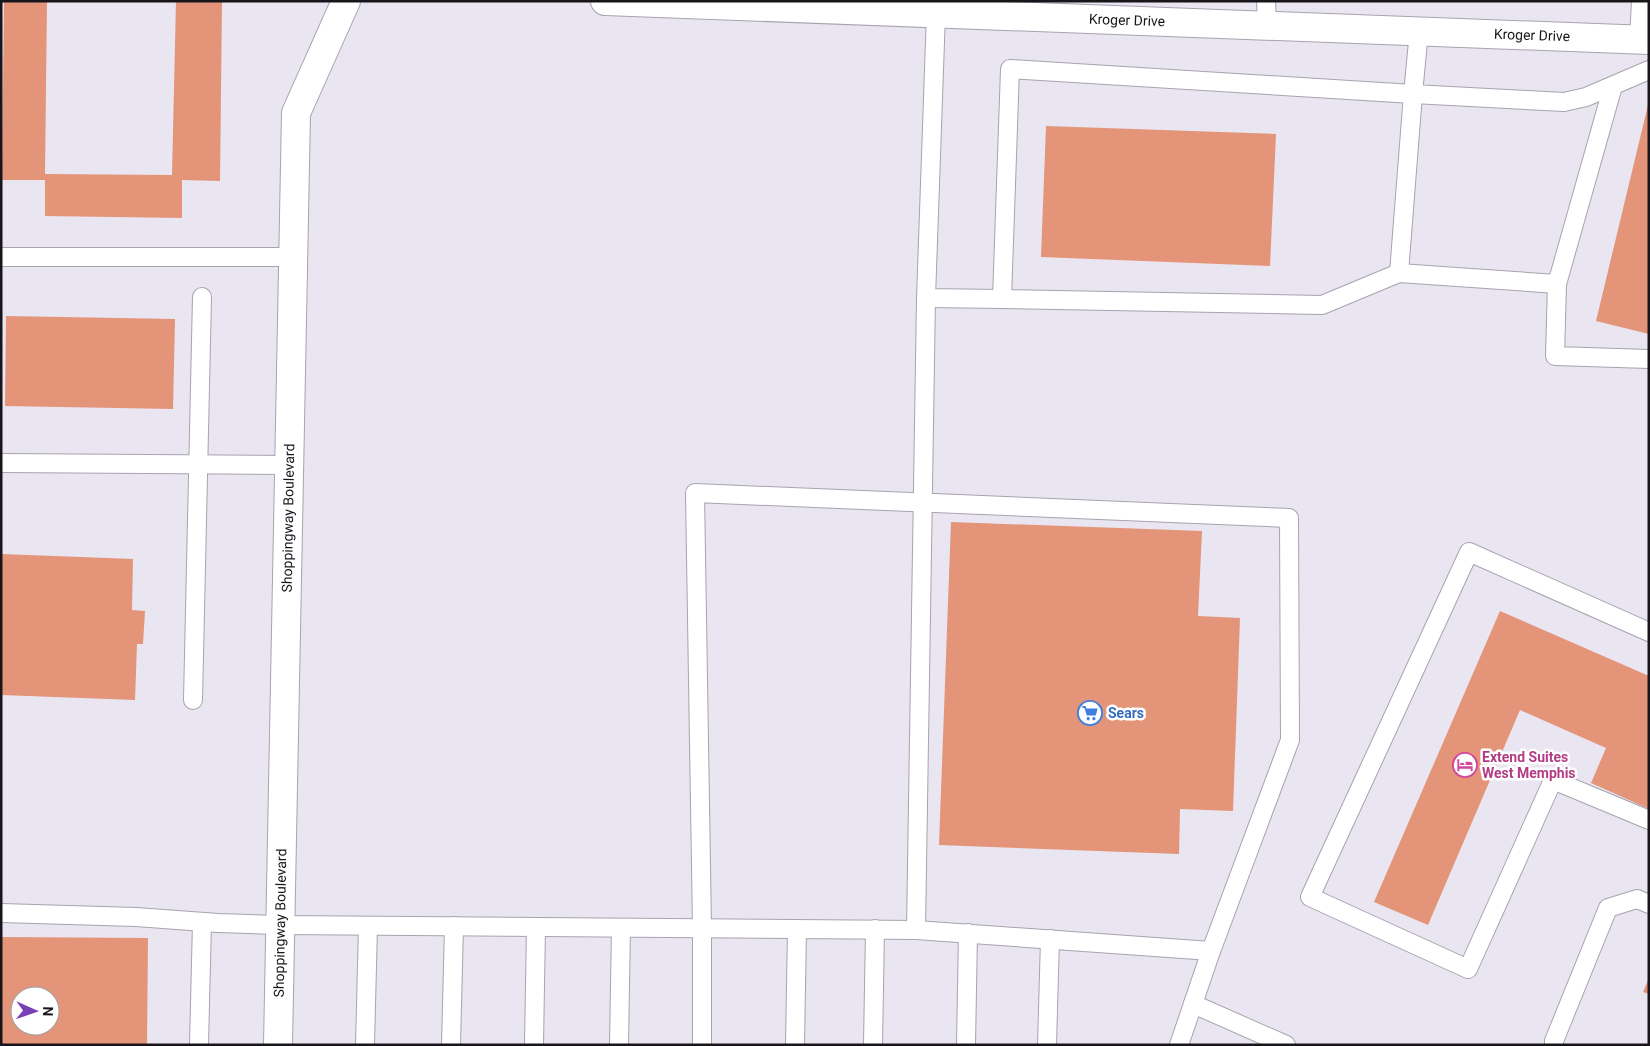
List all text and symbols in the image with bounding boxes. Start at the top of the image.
street label: Kroger Drive [1089,11,1165,29]
street label: Kroger Drive [1494,26,1570,44]
street label: Shoppingway Boulevard [279,443,297,593]
supermarket icon: Sears [1077,700,1103,726]
place label: Sears [1108,705,1144,721]
place label: Extend Suites West Memphis [1482,749,1576,781]
hotel icon: Extend Suites West Memphis [1452,752,1478,778]
street label: Shoppingway Boulevard [271,848,289,998]
north arrow [10,986,60,1036]
text: N [40,1006,56,1017]

